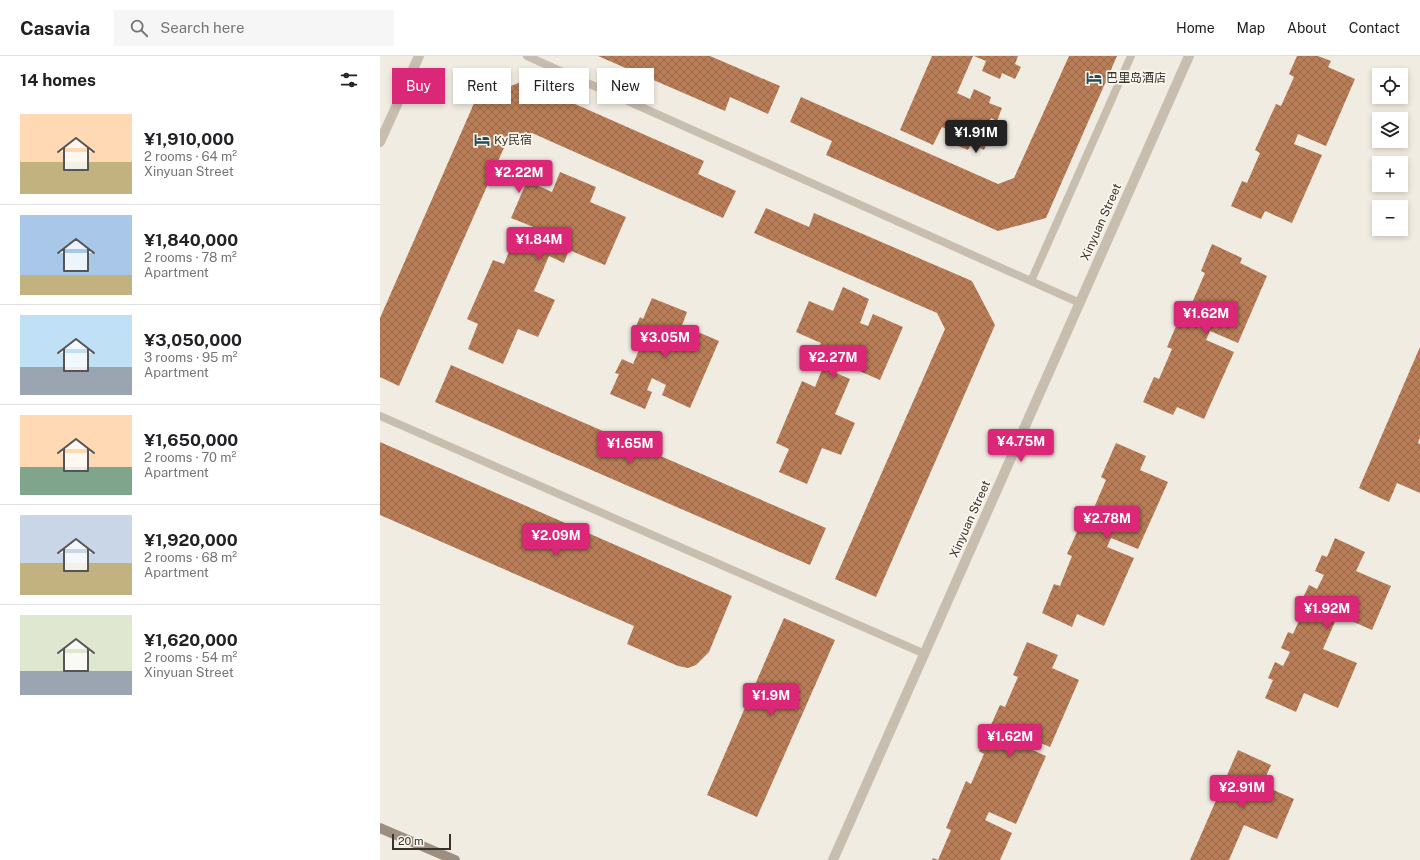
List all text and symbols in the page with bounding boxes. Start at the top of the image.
search box [114,10,394,46]
text: Casavia [20,17,90,39]
icon: search [128,17,150,39]
text: Search here [160,19,245,36]
text: Home [1176,20,1215,36]
text: Map [1237,20,1265,36]
text: About [1287,20,1327,36]
text: Contact [1349,20,1400,36]
chip: Buy [392,68,445,104]
chip: Rent [453,68,511,104]
chip: Filters [519,68,589,104]
chip: New [597,68,654,104]
map controls [1372,68,1408,236]
button: locate [1372,68,1408,104]
icon: filters [338,69,360,91]
hotel icon: 巴里岛酒店 [1085,69,1103,87]
text: 14 homes [20,70,96,90]
place label: 巴里岛酒店 [1106,71,1166,85]
button: layers [1372,112,1408,148]
pin: ¥1.91M [943,120,1009,154]
text: ¥1.91M [954,125,998,140]
text: ¥1,910,000 [144,129,234,149]
icon: home [52,130,100,178]
hotel icon: Ky民宿 [473,131,491,149]
place label: Ky民宿 [494,133,532,147]
text: 2 rooms · 64 m² [144,149,237,164]
button: + [1372,156,1408,192]
pin: ¥2.22M [486,160,552,194]
text: Xinyuan Street [144,164,234,179]
text: ¥2.22M [494,165,544,180]
street label: Xinyuan Street [1078,181,1124,263]
button: − [1372,200,1408,236]
pin: ¥1.84M [506,227,572,261]
text: ¥1,840,000 [144,230,238,250]
icon: home [52,231,100,279]
text: ¥1.84M [516,232,562,247]
text: 2 rooms · 78 m² [144,250,237,265]
text: Apartment [144,265,209,280]
pin: ¥1.62M [1173,301,1239,335]
text: ¥1.62M [1183,306,1229,321]
pin: ¥3.05M [632,325,698,359]
text: ¥3,050,000 [144,330,242,350]
text: ¥3.05M [640,330,690,345]
icon: home [52,331,100,379]
pin: ¥2.27M [800,345,866,379]
text: 3 rooms · 95 m² [144,350,238,365]
text: ¥2.27M [809,350,857,365]
text: Apartment [144,365,209,380]
pin: ¥4.75M [988,429,1054,463]
text: ¥1,650,000 [144,430,238,450]
icon: home [52,431,100,479]
pin: ¥1.65M [597,431,663,465]
text: ¥4.75M [997,434,1045,449]
text: ¥1.65M [607,436,653,451]
text: 2 rooms · 70 m² [144,450,236,465]
text: Apartment [144,465,209,480]
street label: Xinyuan Street [947,478,993,560]
pin: ¥2.78M [1074,506,1140,540]
text: ¥2.78M [1083,511,1131,526]
pin: ¥2.09M [523,523,589,557]
text: ¥2.09M [531,528,581,543]
text: ¥1,920,000 [144,530,238,550]
icon: home [52,531,100,579]
text: 2 rooms · 68 m² [144,550,237,565]
text: Apartment [144,565,209,580]
pin: ¥1.92M [1294,596,1360,630]
text: ¥1.92M [1304,601,1350,616]
text: ¥1,620,000 [144,630,238,650]
icon: home [52,631,100,679]
text: 2 rooms · 54 m² [144,650,237,665]
text: Xinyuan Street [144,665,234,680]
pin: ¥1.9M [743,683,799,717]
text: ¥1.9M [752,688,790,703]
pin: ¥1.62M [977,724,1043,758]
text: ¥1.62M [987,729,1033,744]
pin: ¥2.91M [1209,775,1275,809]
text: ¥2.91M [1219,780,1265,795]
scale bar [392,832,451,851]
text: 20 m [398,835,423,847]

